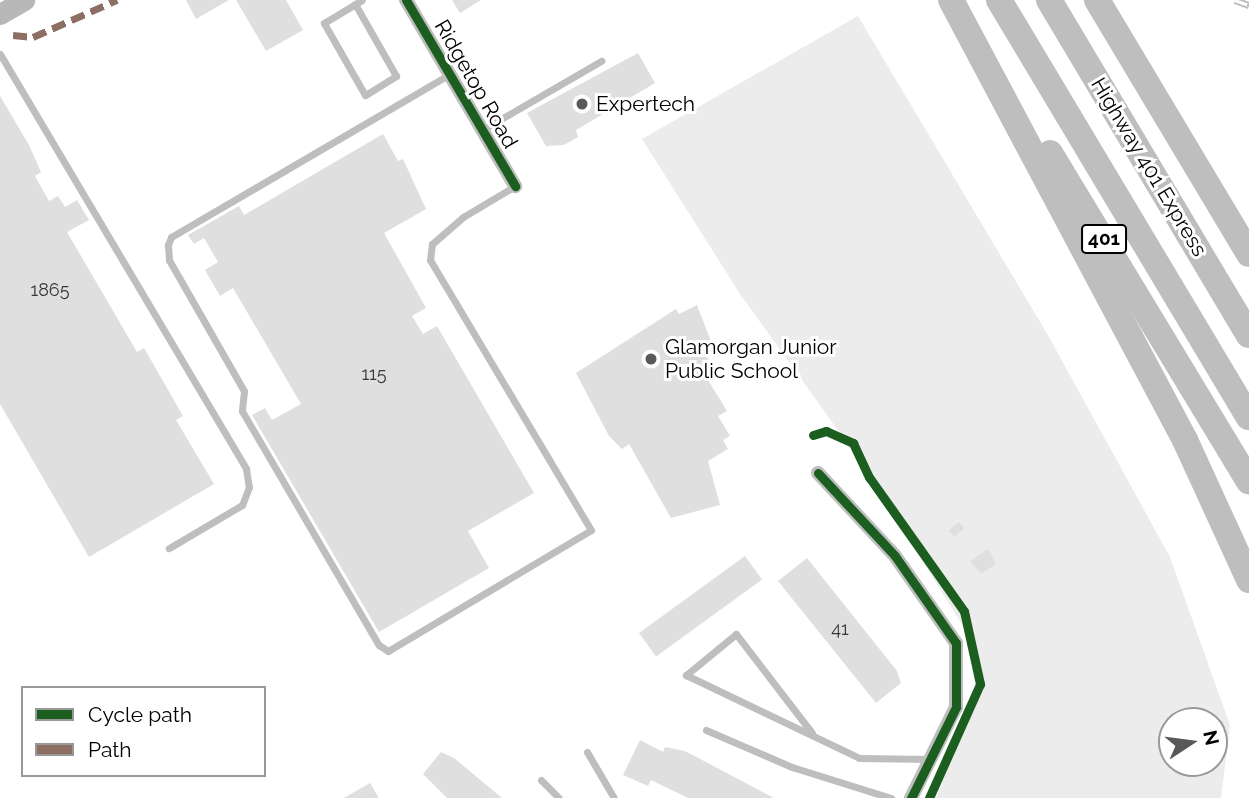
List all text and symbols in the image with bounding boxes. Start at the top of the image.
street label: Ridgetop Road [429,15,523,153]
street label: Highway 401 Express [1086,73,1212,261]
place label: Expertech [596,91,695,117]
marker: Expertech [574,96,590,112]
road number: 401 [1080,224,1128,255]
house number: 1865 [30,279,70,301]
place label: Glamorgan Junior Public School [665,334,837,384]
marker: Glamorgan Junior Public School [643,351,659,367]
house number: 115 [361,363,387,385]
house number: 41 [831,618,849,640]
legend [21,686,266,777]
text: Cycle path [88,702,192,727]
north arrow [1158,707,1228,777]
text: N [1199,728,1224,747]
text: Path [88,737,132,762]

